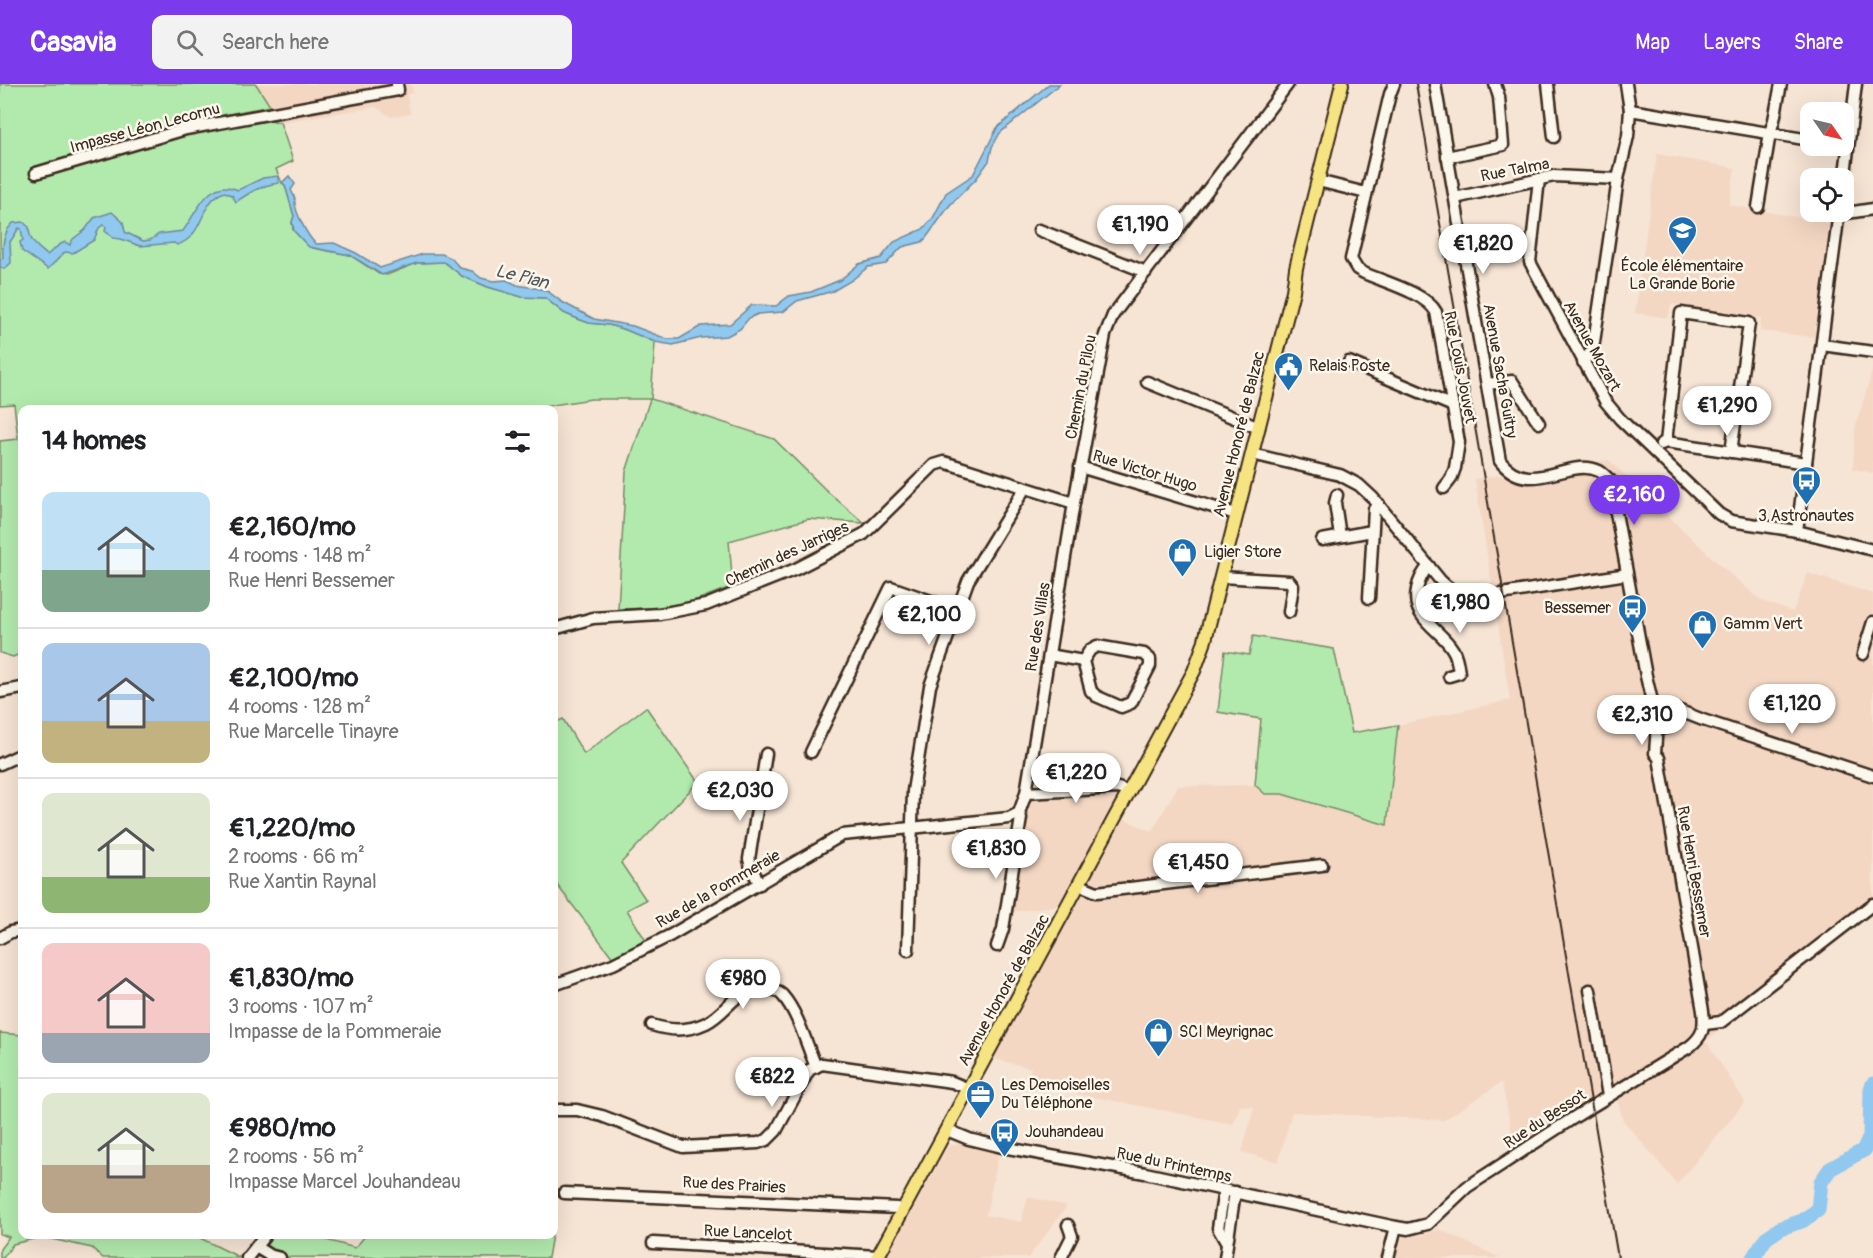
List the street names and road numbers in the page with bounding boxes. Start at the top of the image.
street label: Impasse Léon Lecornu [68,98,222,158]
street label: Rue Talma [1479,154,1551,186]
street label: Avenue Mozart [1559,297,1625,395]
street label: Avenue Sacha Guitry [1478,302,1522,440]
street label: Rue Louis Jouvet [1439,309,1481,425]
street label: Chemin du Pilou [1061,333,1101,441]
street label: Avenue Honoré de Balzac [1209,349,1269,519]
street label: Rue Victor Hugo [1090,446,1200,497]
street label: Chemin des Jarriges [722,517,852,591]
street label: Rue des Villas [1021,581,1055,673]
street label: Rue Henri Bessemer [1673,804,1715,940]
street label: Rue de la Pommeraie [652,845,784,933]
street label: Avenue Honoré de Balzac [954,911,1054,1069]
street label: Rue du Bessot [1500,1085,1590,1153]
street label: Rue du Printemps [1115,1143,1233,1187]
street label: Rue des Prairies [682,1172,786,1198]
street label: Rue Lancelot [703,1221,793,1245]

